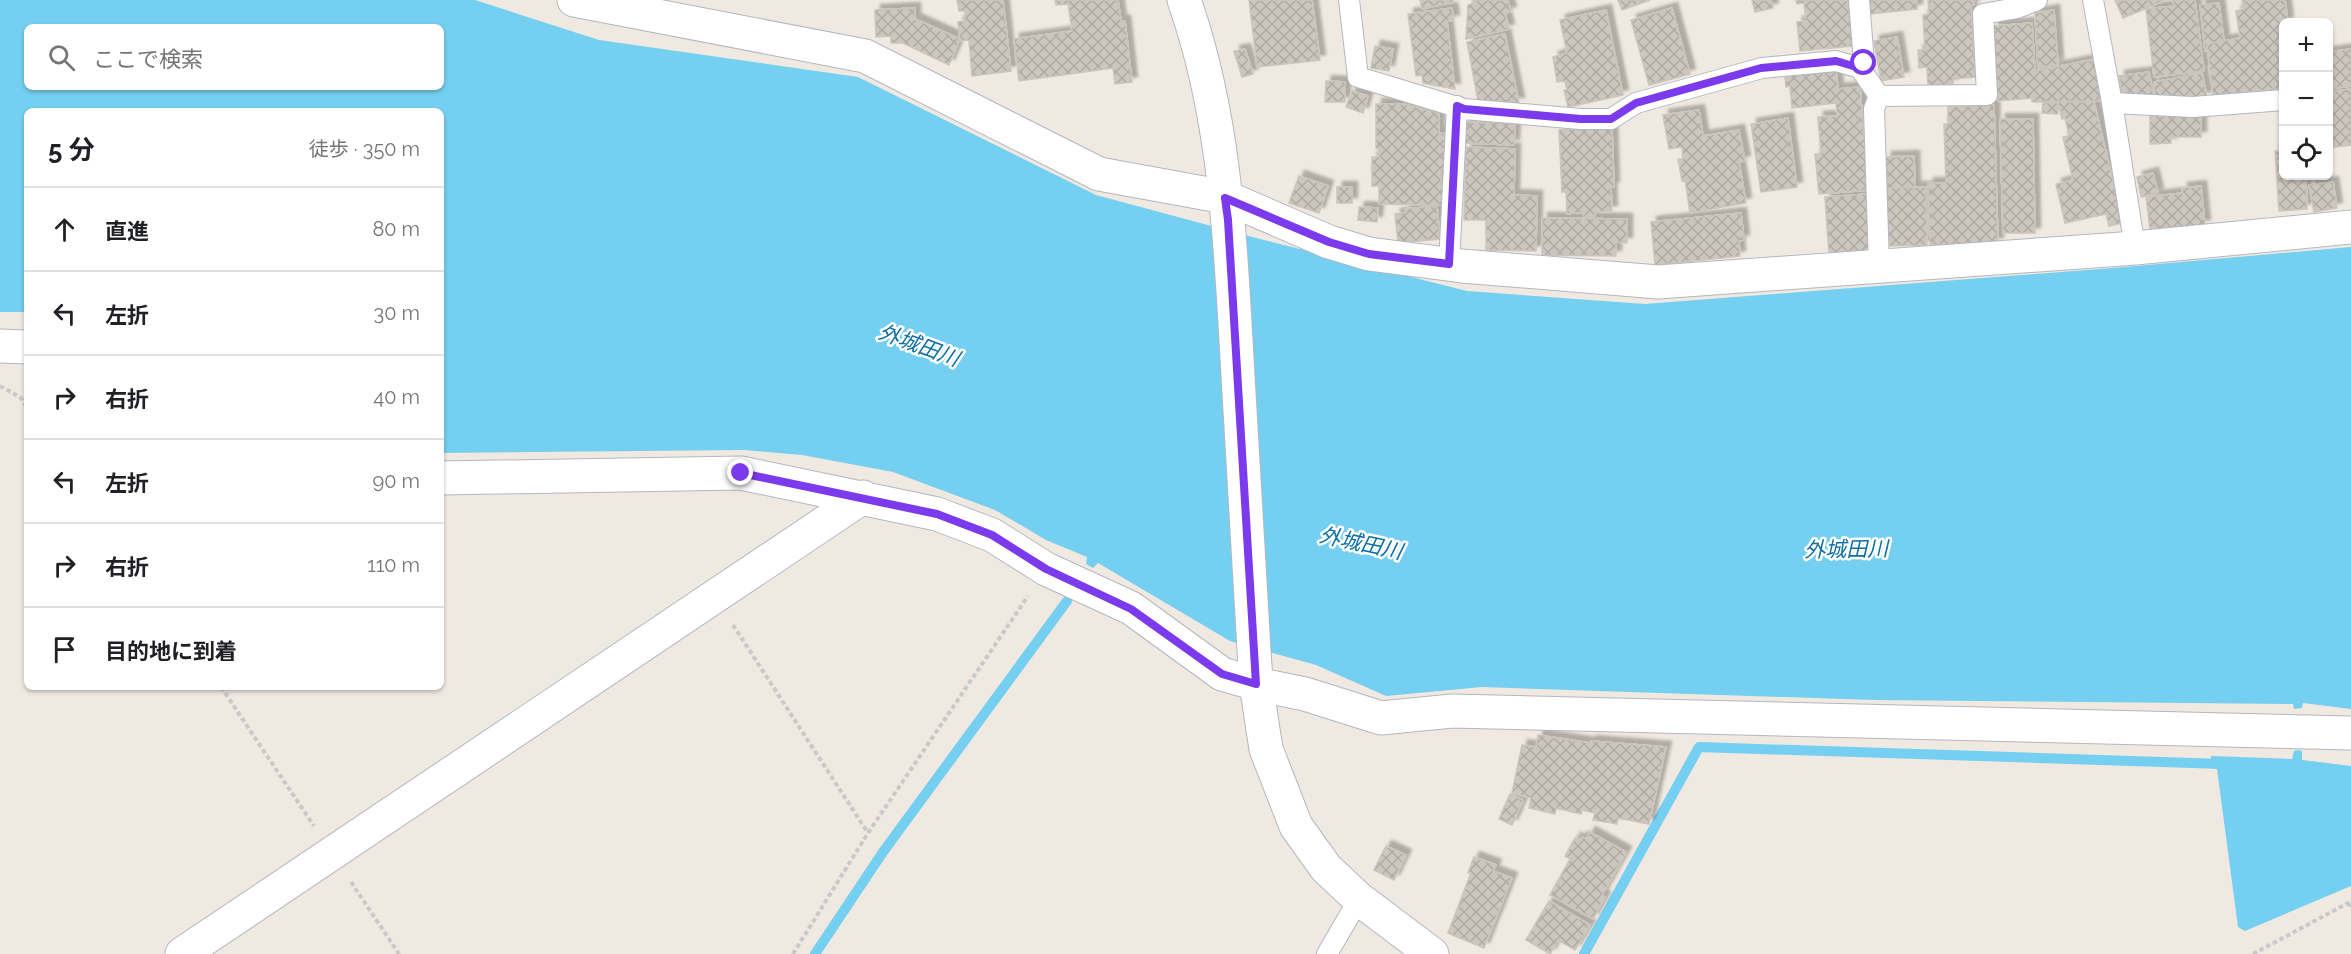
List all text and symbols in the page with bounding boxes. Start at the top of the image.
map controls [2279,18,2333,180]
button: + [2279,18,2333,72]
search box [24,24,444,90]
icon: search [45,41,78,74]
text: ここで検索 [93,46,203,72]
route start [1850,49,1876,75]
button: − [2279,72,2333,126]
button: locate [2279,126,2333,180]
text: 5 分 [48,135,95,165]
text: 徒歩 · 350 m [309,137,420,161]
icon: ahead [48,213,81,246]
text: 80 m [372,217,420,241]
text: 直進 [105,218,149,244]
icon: left [48,297,81,330]
text: 30 m [374,301,420,325]
text: 左折 [105,302,149,328]
water label: 外城田川 [875,319,965,372]
icon: right [48,381,81,414]
text: 40 m [373,385,420,409]
text: 右折 [105,386,149,412]
route end [727,459,753,485]
icon: left [48,465,81,498]
text: 90 m [373,469,420,493]
text: 左折 [105,470,149,496]
water label: 外城田川 [1317,522,1407,564]
water label: 外城田川 [1804,536,1890,562]
icon: right [48,549,81,582]
text: 110 m [367,553,420,577]
text: 右折 [105,554,149,580]
icon: arrive [48,633,81,666]
text: 目的地に到着 [105,638,237,664]

